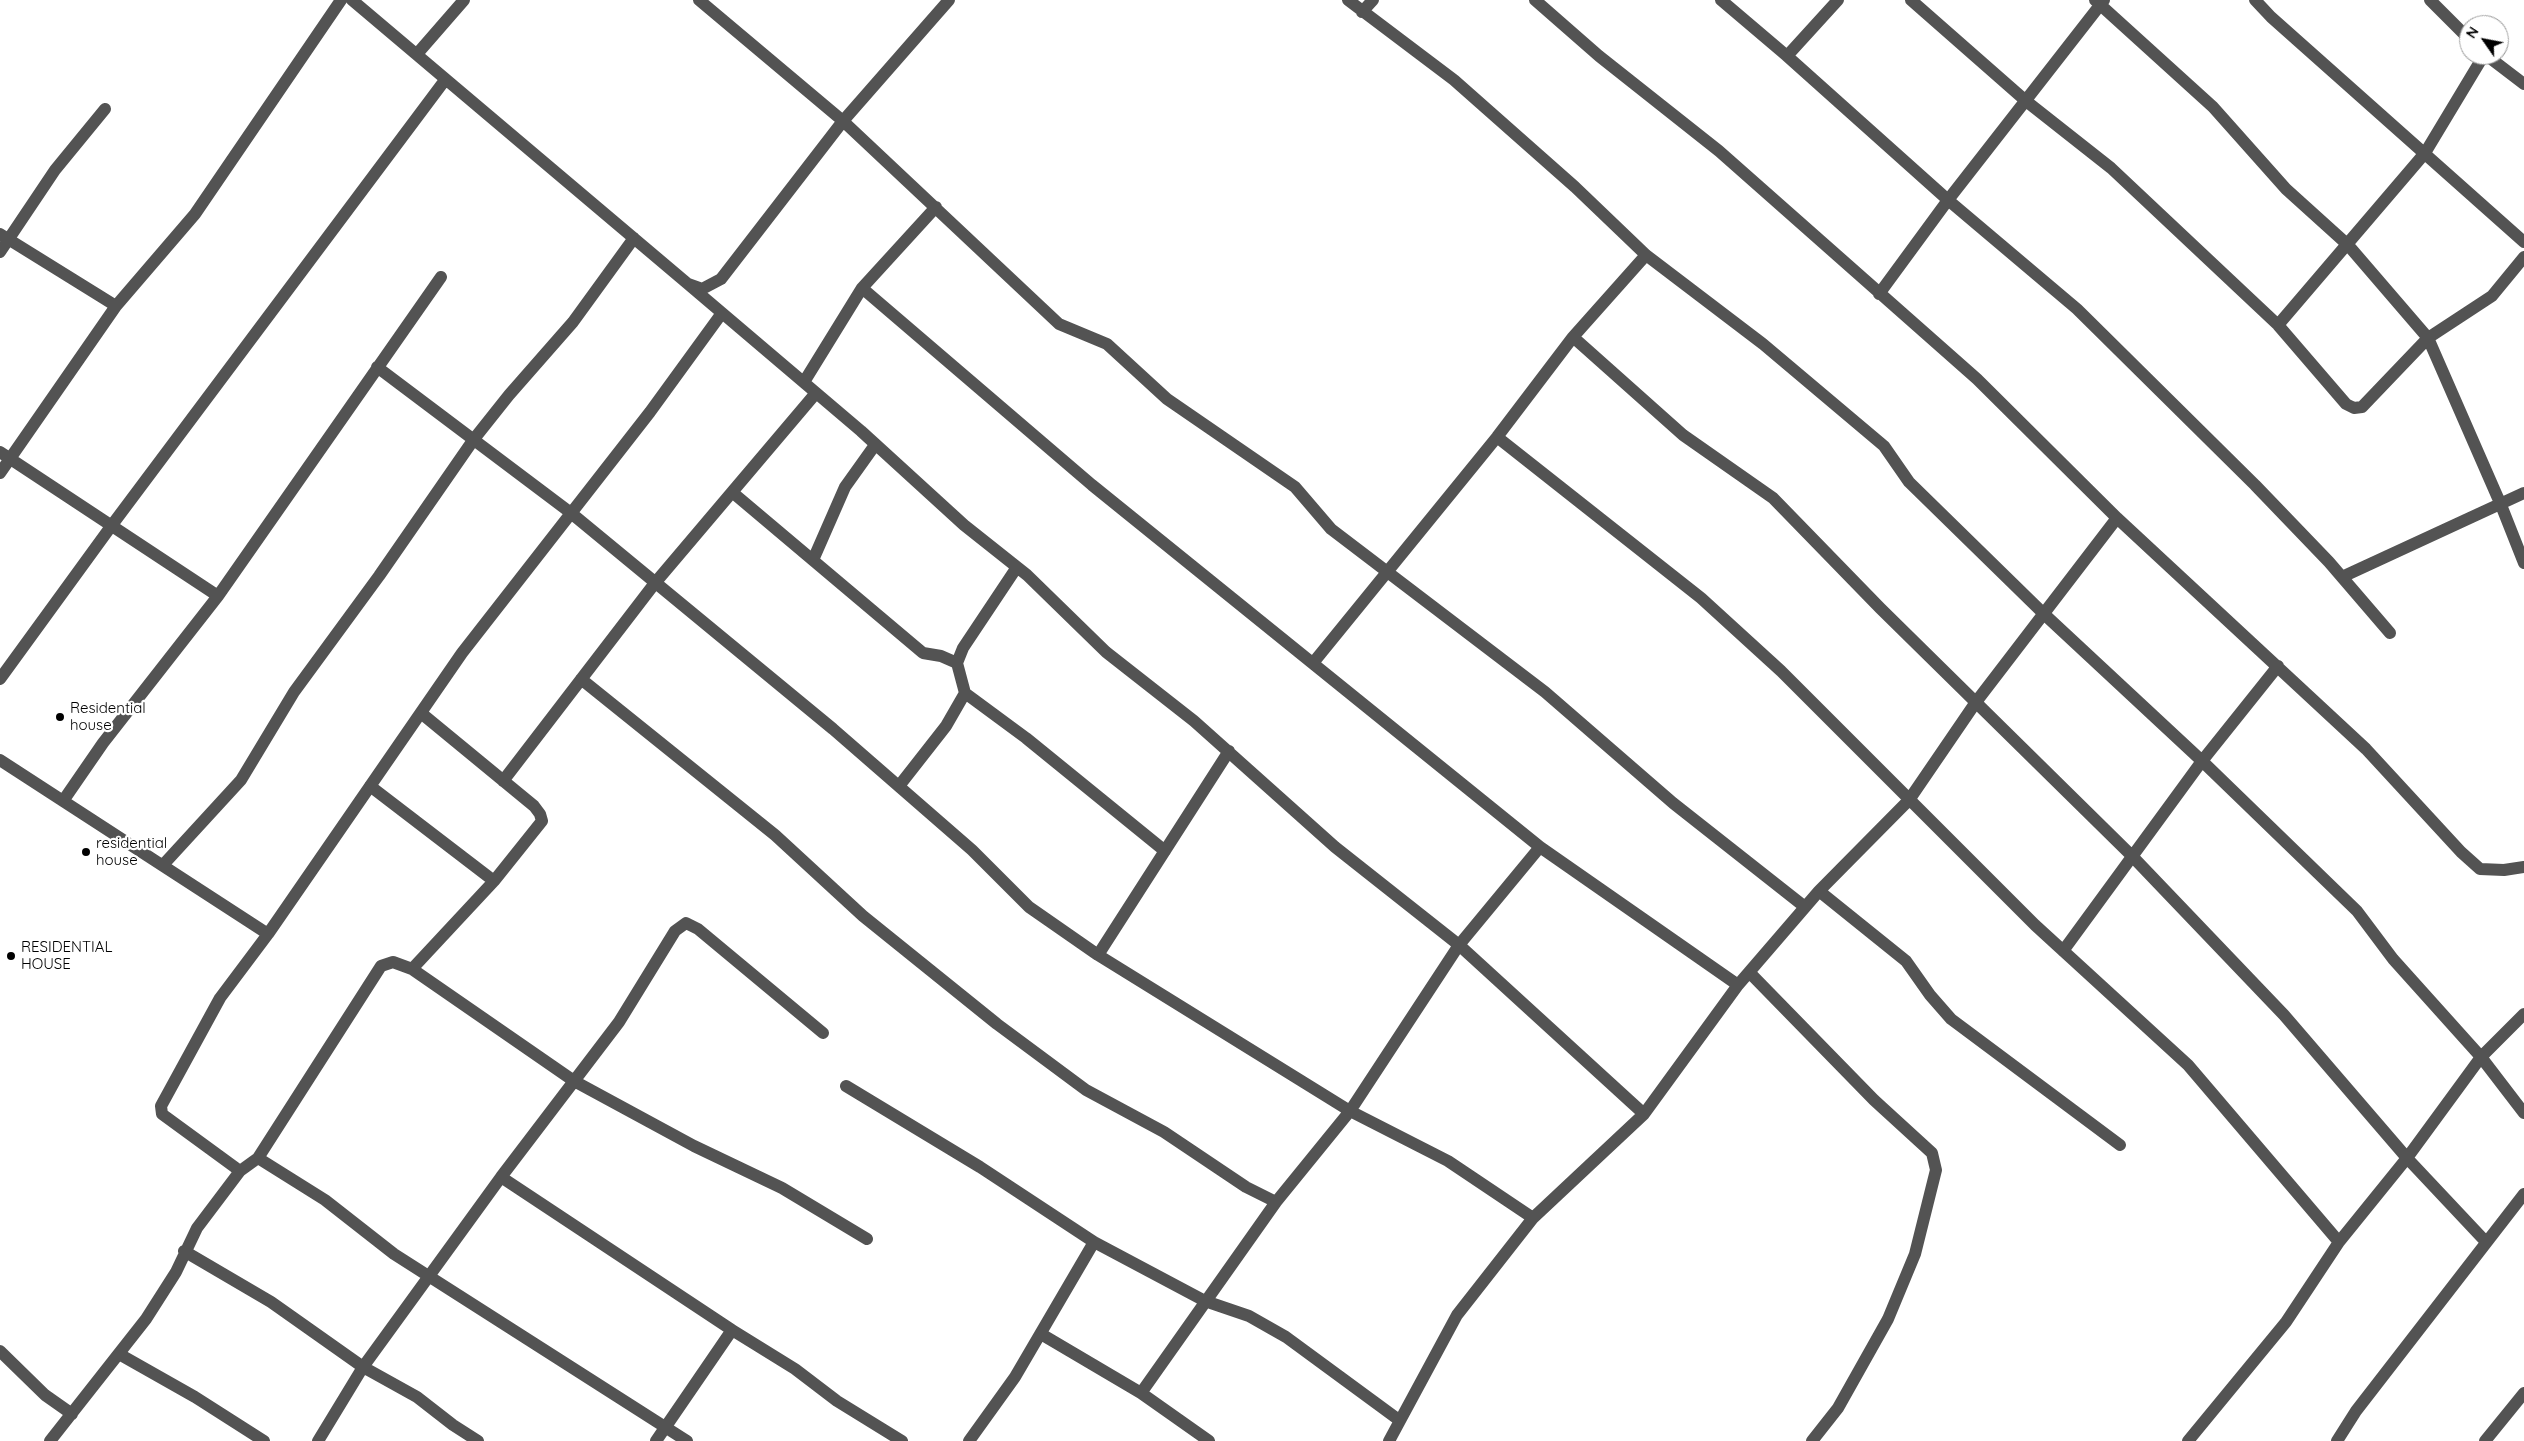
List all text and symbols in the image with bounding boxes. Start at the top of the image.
north arrow [2459,15,2509,65]
text: N [2462,23,2483,42]
place label: Residential house [70,699,146,734]
marker: Residential house [54,711,66,723]
place label: residential house [96,834,167,869]
marker: residential house [80,846,92,858]
place label: RESIDENTIAL HOUSE [21,938,112,973]
marker: RESIDENTIAL HOUSE [5,950,17,962]

